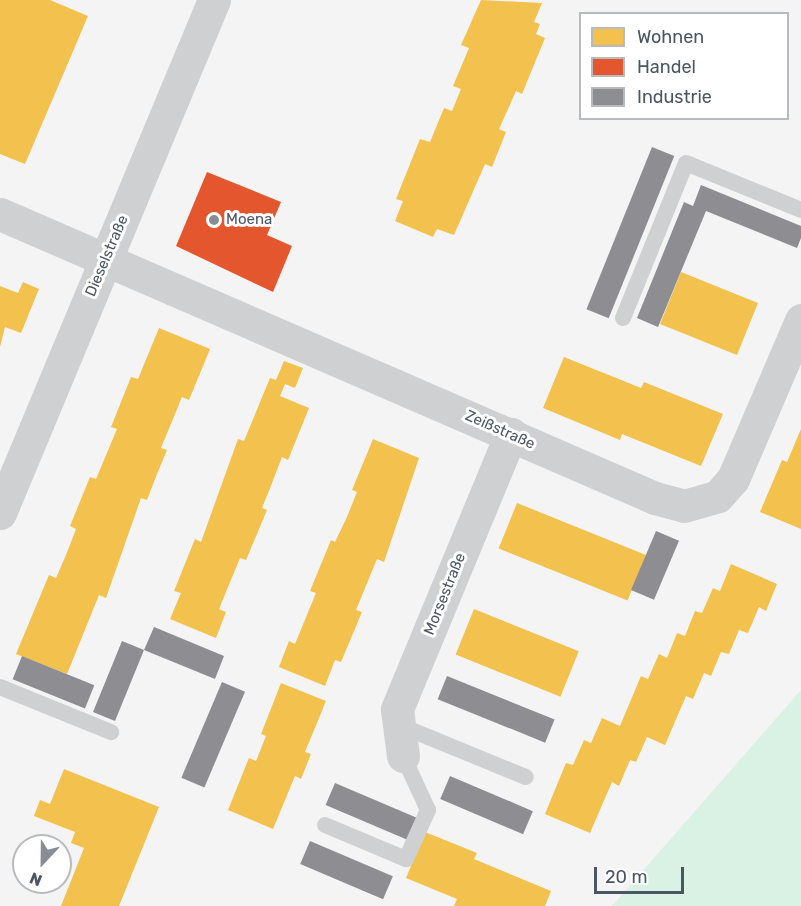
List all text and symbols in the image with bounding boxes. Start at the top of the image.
legend [579,12,789,120]
text: Wohnen [637,26,704,48]
text: Handel [637,56,696,78]
text: Industrie [637,86,712,108]
place label: Moena [226,211,272,229]
street label: Dieselstraße [82,213,132,299]
marker: Moena [207,213,221,227]
street label: Zeißstraße [462,407,538,453]
street label: Morsestraße [420,550,470,638]
north arrow [12,834,72,894]
scale bar [597,855,687,893]
text: 20 m [605,866,647,888]
text: N [27,868,45,890]

